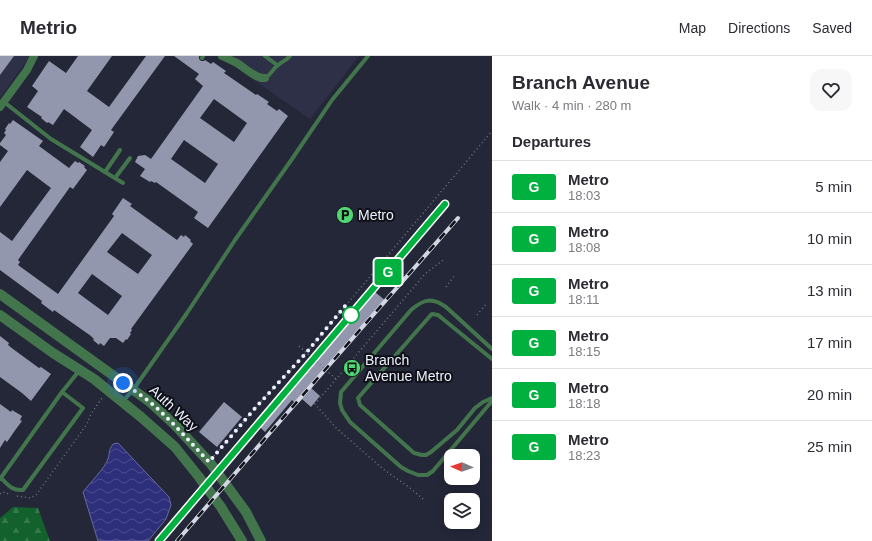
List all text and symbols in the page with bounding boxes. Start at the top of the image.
text: Metrio [20,17,77,38]
text: Map [679,20,706,36]
text: Directions [728,20,790,36]
text: Saved [812,20,852,36]
button: heart [810,69,852,111]
text: Branch Avenue [512,72,650,93]
text: Walk · 4 min · 280 m [512,98,631,113]
text: Departures [512,133,591,150]
text: Metro [568,171,609,188]
text: 5 min [815,178,852,195]
text: G [529,179,539,195]
text: 18:03 [568,188,601,203]
parking icon: Metro [335,205,355,225]
place label: Metro [358,207,394,223]
text: Metro [568,223,609,240]
text: 10 min [807,230,852,247]
text: G [529,231,539,247]
text: 18:08 [568,240,601,255]
line badge: G [375,259,401,285]
text: G [383,264,393,280]
text: Metro [568,275,609,292]
text: 13 min [807,282,852,299]
text: G [529,283,539,299]
text: 18:11 [568,292,600,307]
unlabelled marker [342,306,360,324]
text: Metro [568,327,609,344]
text: 17 min [807,334,852,351]
text: G [529,335,539,351]
text: 18:15 [568,344,601,359]
place label: Branch Avenue Metro [365,352,452,384]
bus stop icon: Branch Avenue Metro [342,358,362,378]
your location [113,373,133,393]
text: Metro [568,379,609,396]
street label: Auth Way [147,382,201,434]
text: 20 min [807,386,852,403]
text: G [529,387,539,403]
text: 18:18 [568,396,601,411]
text: Metro [568,431,609,448]
text: 25 min [807,438,852,455]
text: G [529,439,539,455]
text: 18:23 [568,448,601,463]
north arrow [444,449,480,485]
map controls [444,449,480,529]
button: layers [444,493,480,529]

